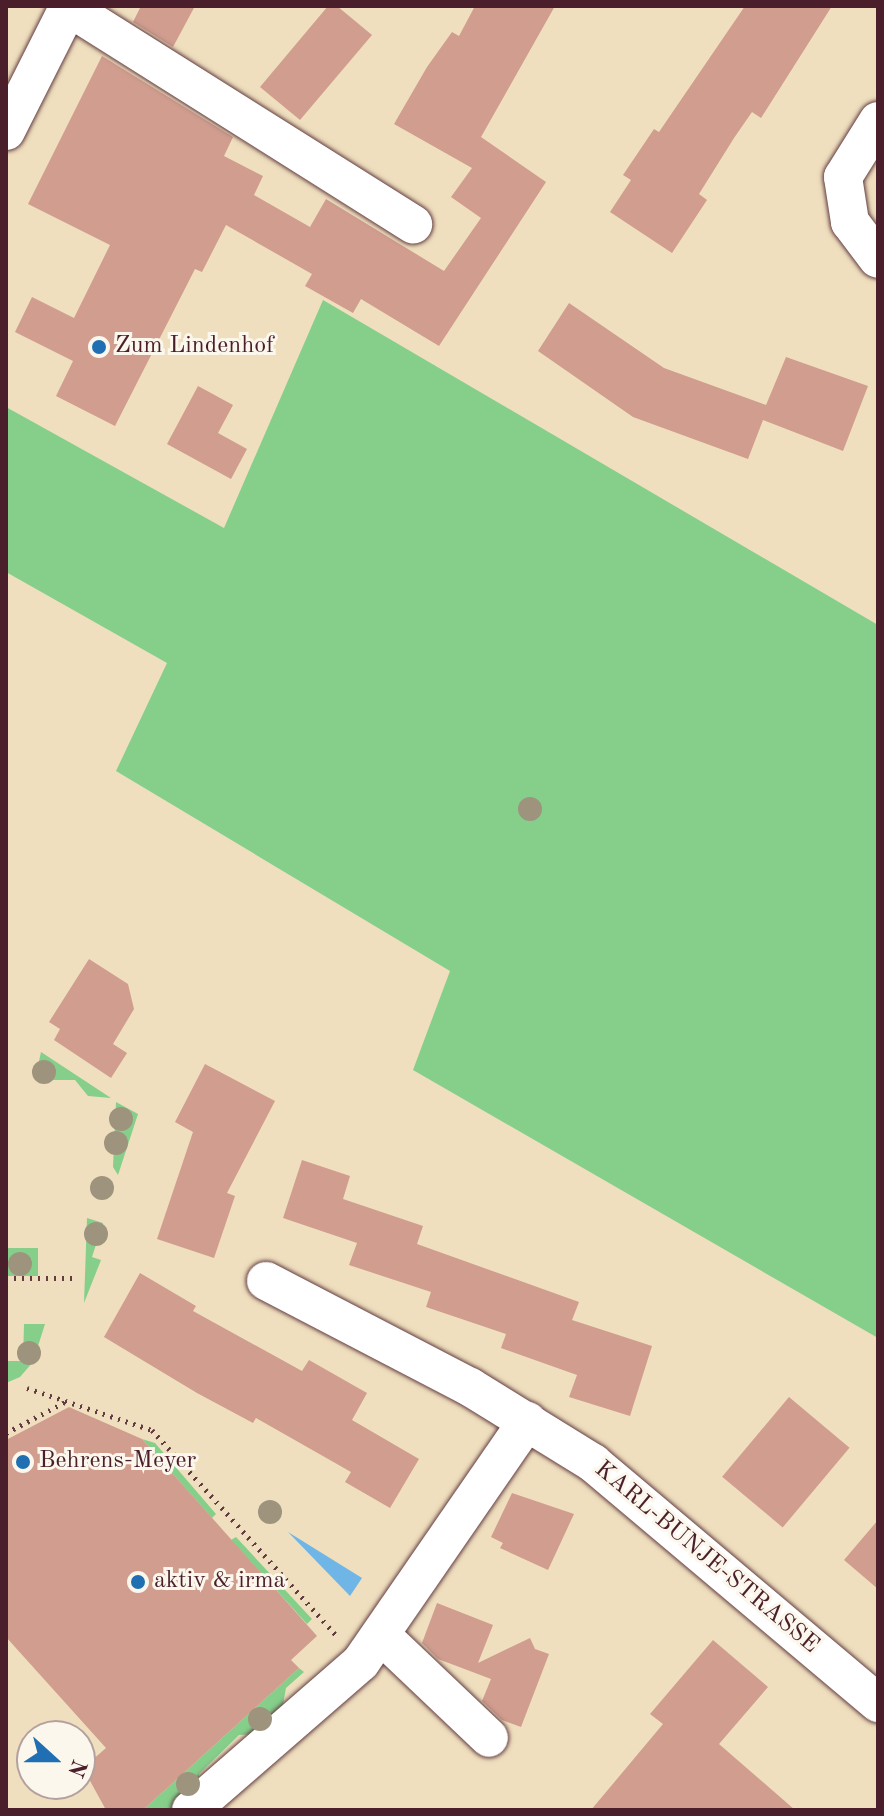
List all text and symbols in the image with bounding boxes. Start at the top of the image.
place label: Zum Lindenhof [115,333,274,361]
marker: Zum Lindenhof [90,338,108,356]
place label: Behrens-Meyer [39,1448,196,1476]
marker: Behrens-Meyer [14,1453,32,1471]
street label: KARL-BUNJE-STRASSE [588,1456,824,1660]
place label: aktiv & irma [154,1568,285,1596]
marker: aktiv & irma [129,1573,147,1591]
north arrow [16,1720,96,1800]
text: N [63,1756,90,1780]

